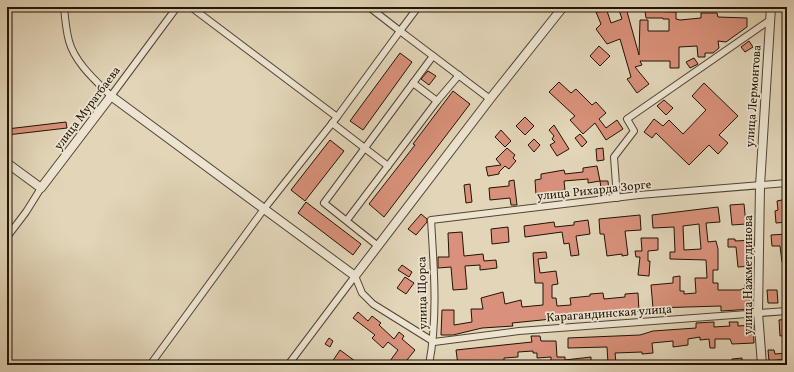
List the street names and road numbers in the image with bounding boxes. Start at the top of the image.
street label: улица Лермонтова [742,44,766,148]
street label: улица Муратбаева [51,63,125,154]
street label: улица Рихарда Зорге [536,177,652,205]
street label: улица Нажметдинова [741,215,757,335]
street label: улица Щорса [414,256,432,330]
street label: Карагандинская улица [546,302,672,326]

